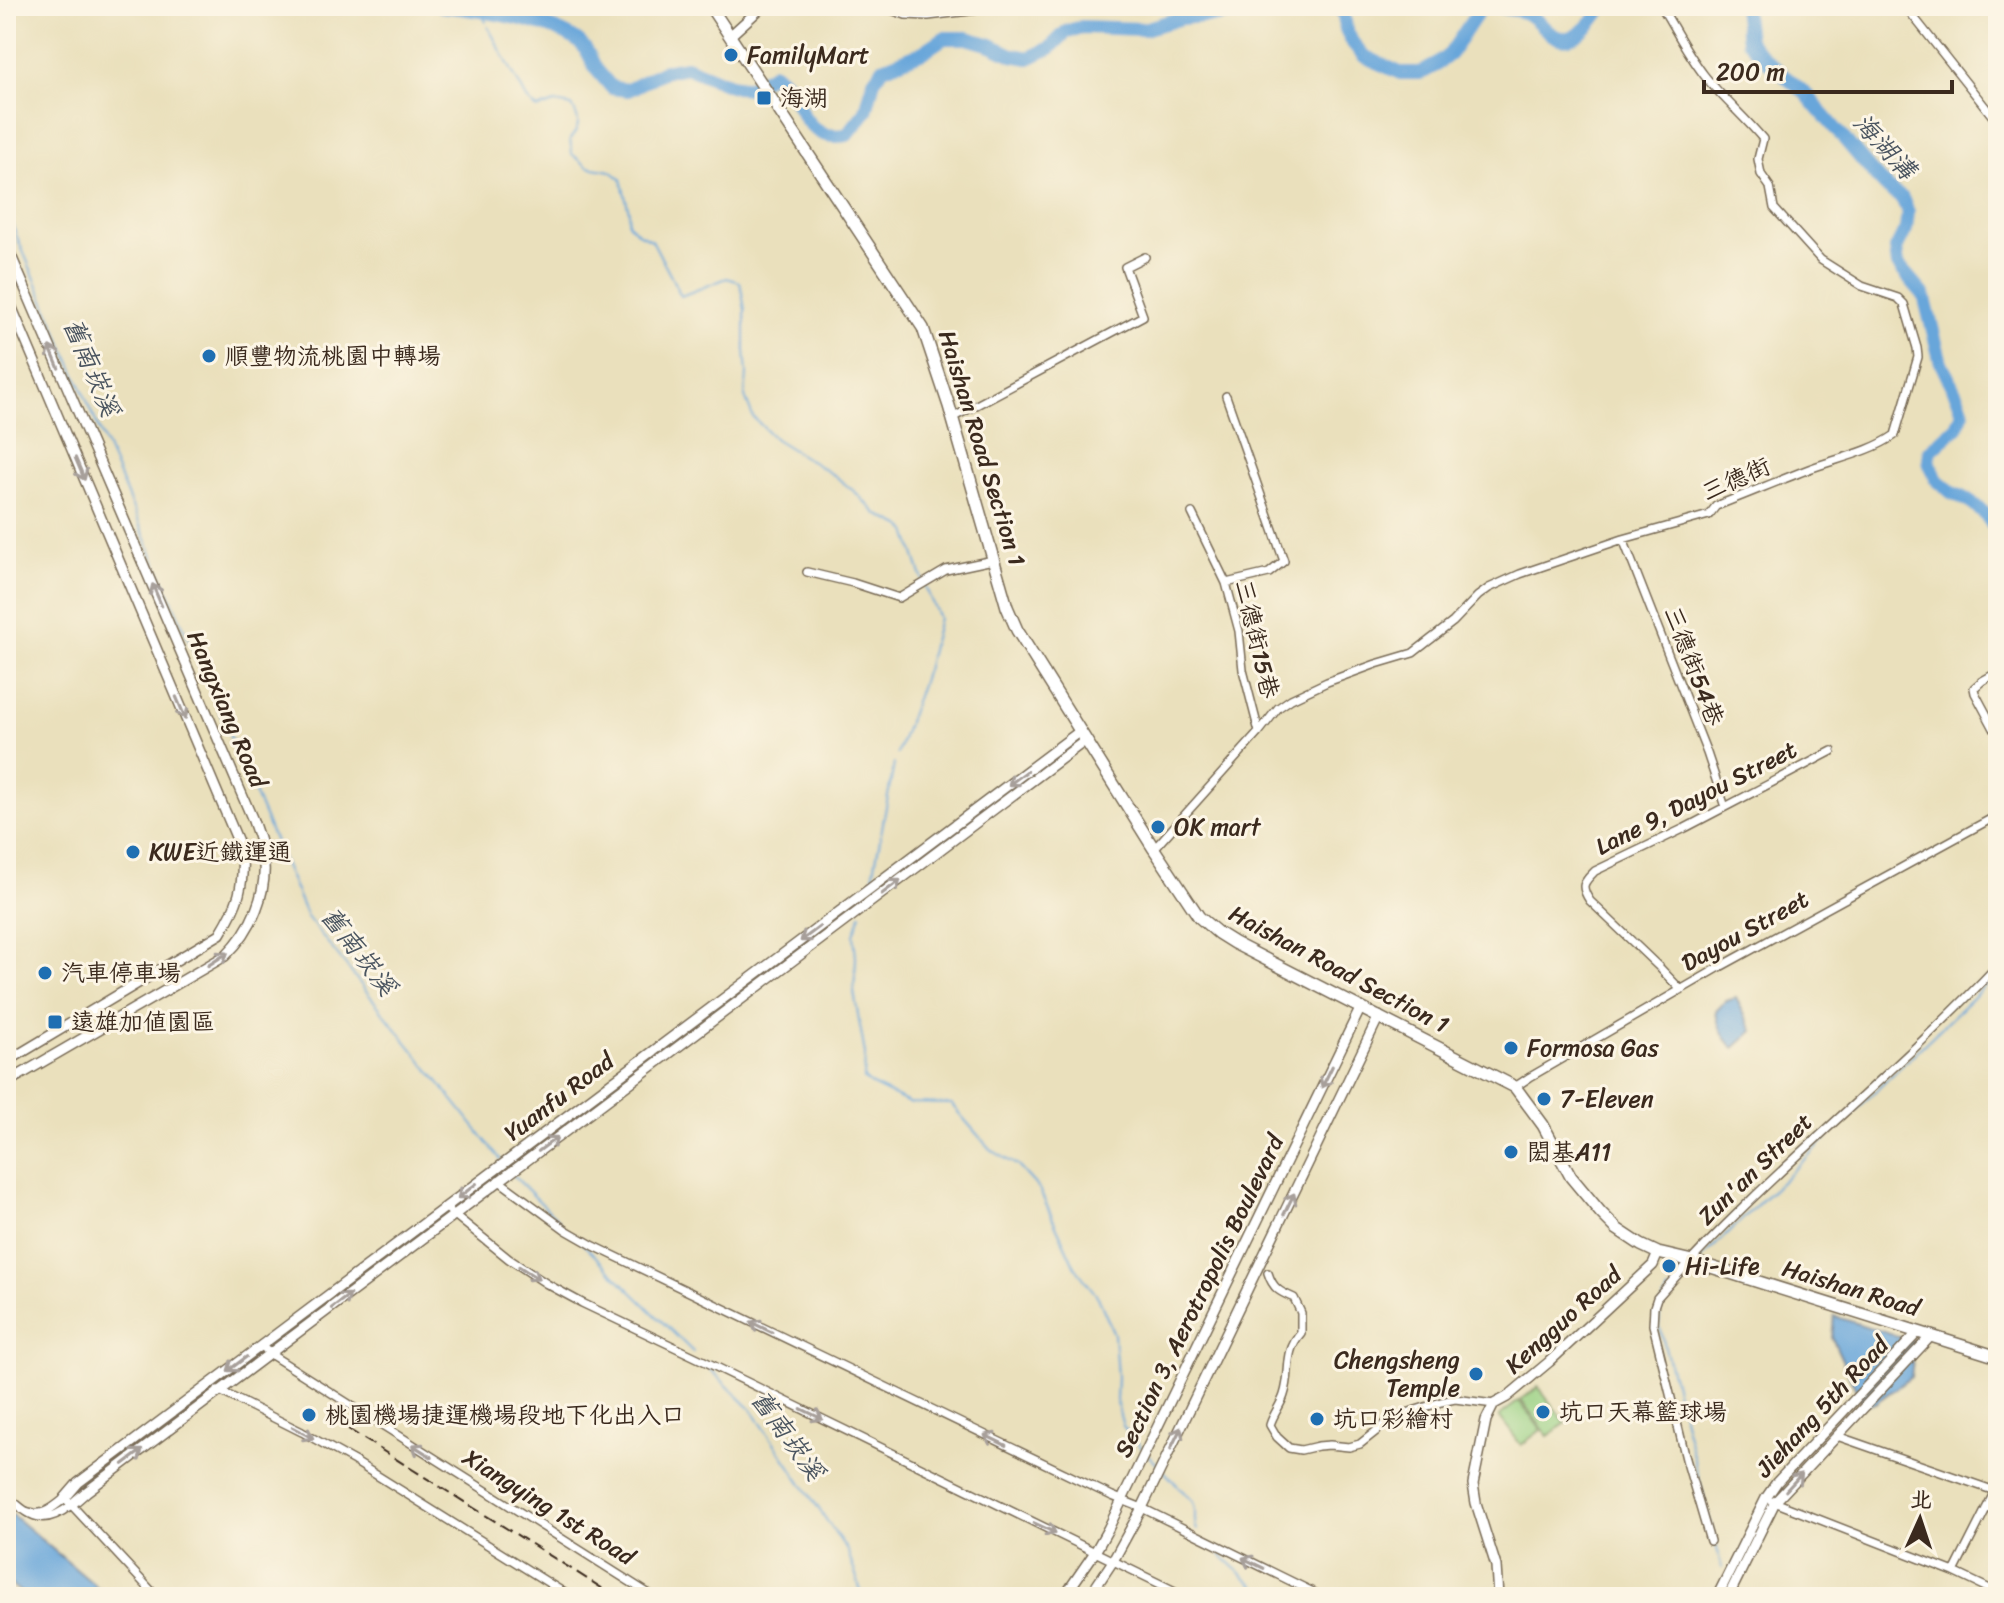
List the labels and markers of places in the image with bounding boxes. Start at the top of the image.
place label: FamilyMart [747,34,869,76]
marker: FamilyMart [722,46,740,64]
place label: 海湖 [780,77,828,119]
marker: 海湖 [755,89,773,107]
place label: 順豐物流桃園中轉場 [225,335,441,377]
marker: 順豐物流桃園中轉場 [200,347,218,365]
place label: OK mart [1174,806,1262,848]
marker: OK mart [1149,818,1167,836]
place label: KWE近鐵運通 [149,831,292,873]
marker: KWE近鐵運通 [124,843,142,861]
place label: 汽車停車場 [61,952,181,994]
marker: 汽車停車場 [36,964,54,982]
place label: 遠雄加值園區 [71,1001,215,1043]
marker: 遠雄加值園區 [46,1013,64,1031]
place label: Formosa Gas [1527,1027,1660,1069]
marker: Formosa Gas [1502,1039,1520,1057]
place label: 7-Eleven [1560,1078,1654,1120]
marker: 7-Eleven [1535,1090,1553,1108]
place label: 閎基A11 [1527,1131,1611,1173]
marker: 閎基A11 [1502,1143,1520,1161]
place label: Hi-Life [1685,1245,1760,1287]
marker: Hi-Life [1660,1257,1678,1275]
place label: Chengsheng Temple [1334,1339,1460,1409]
marker: Chengsheng Temple [1467,1365,1485,1383]
place label: 坑口天幕籃球場 [1559,1391,1727,1433]
place label: 桃園機場捷運機場段地下化出入口 [325,1394,685,1436]
place label: 坑口彩繪村 [1333,1398,1453,1440]
marker: 坑口天幕籃球場 [1534,1403,1552,1421]
marker: 桃園機場捷運機場段地下化出入口 [300,1406,318,1424]
marker: 坑口彩繪村 [1308,1410,1326,1428]

